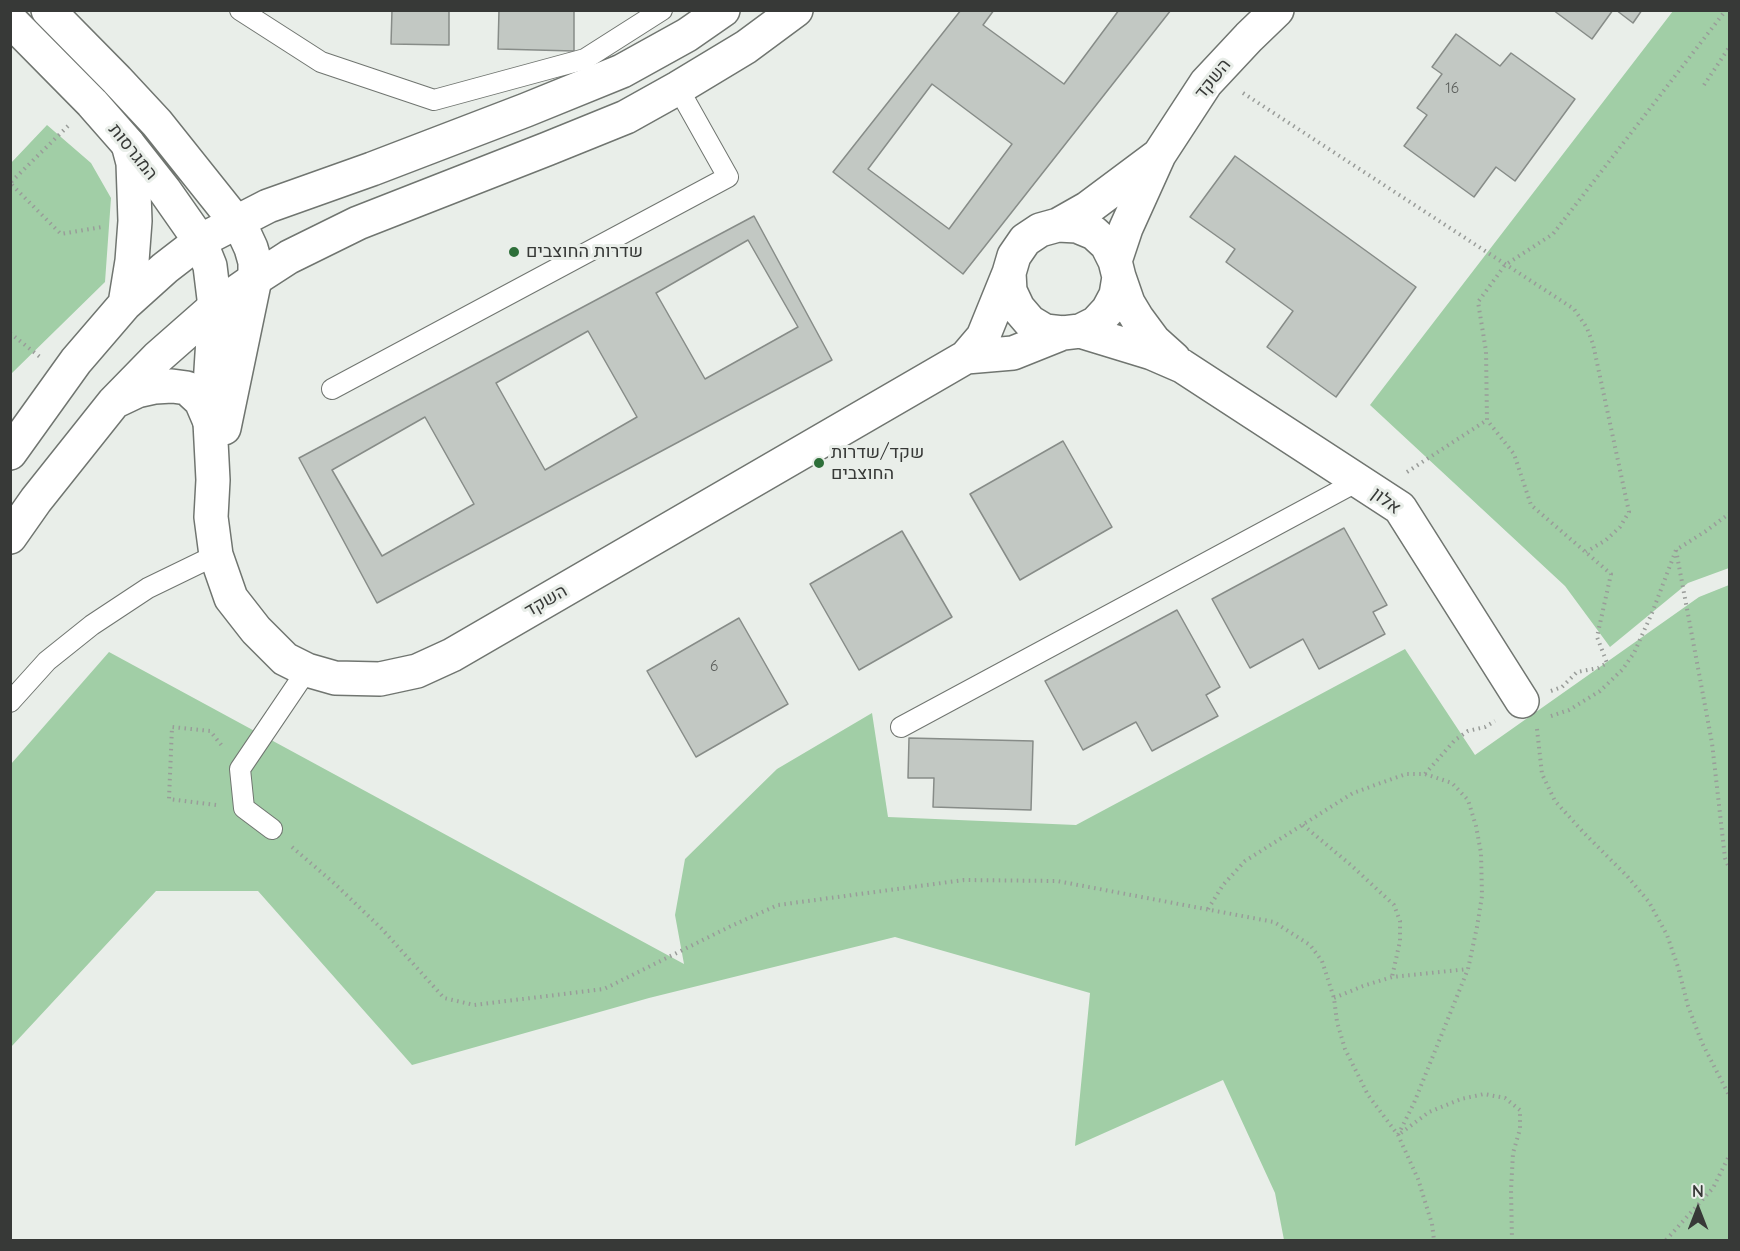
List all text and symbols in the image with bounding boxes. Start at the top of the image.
street label: השקד [1190,55,1236,103]
house number: 16 [1445,79,1459,97]
street label: המגרסות [104,120,162,184]
place label: שדרות החוצבים [526,241,643,263]
marker: שדרות החוצבים [507,245,521,259]
place label: שקד/שדרות החוצבים [831,442,924,484]
marker: שקד/שדרות החוצבים [812,456,826,470]
street label: אלון [1367,483,1405,519]
street label: השקד [521,580,571,622]
house number: 6 [710,657,718,675]
north arrow [1668,1179,1728,1239]
text: N [1692,1181,1704,1201]

